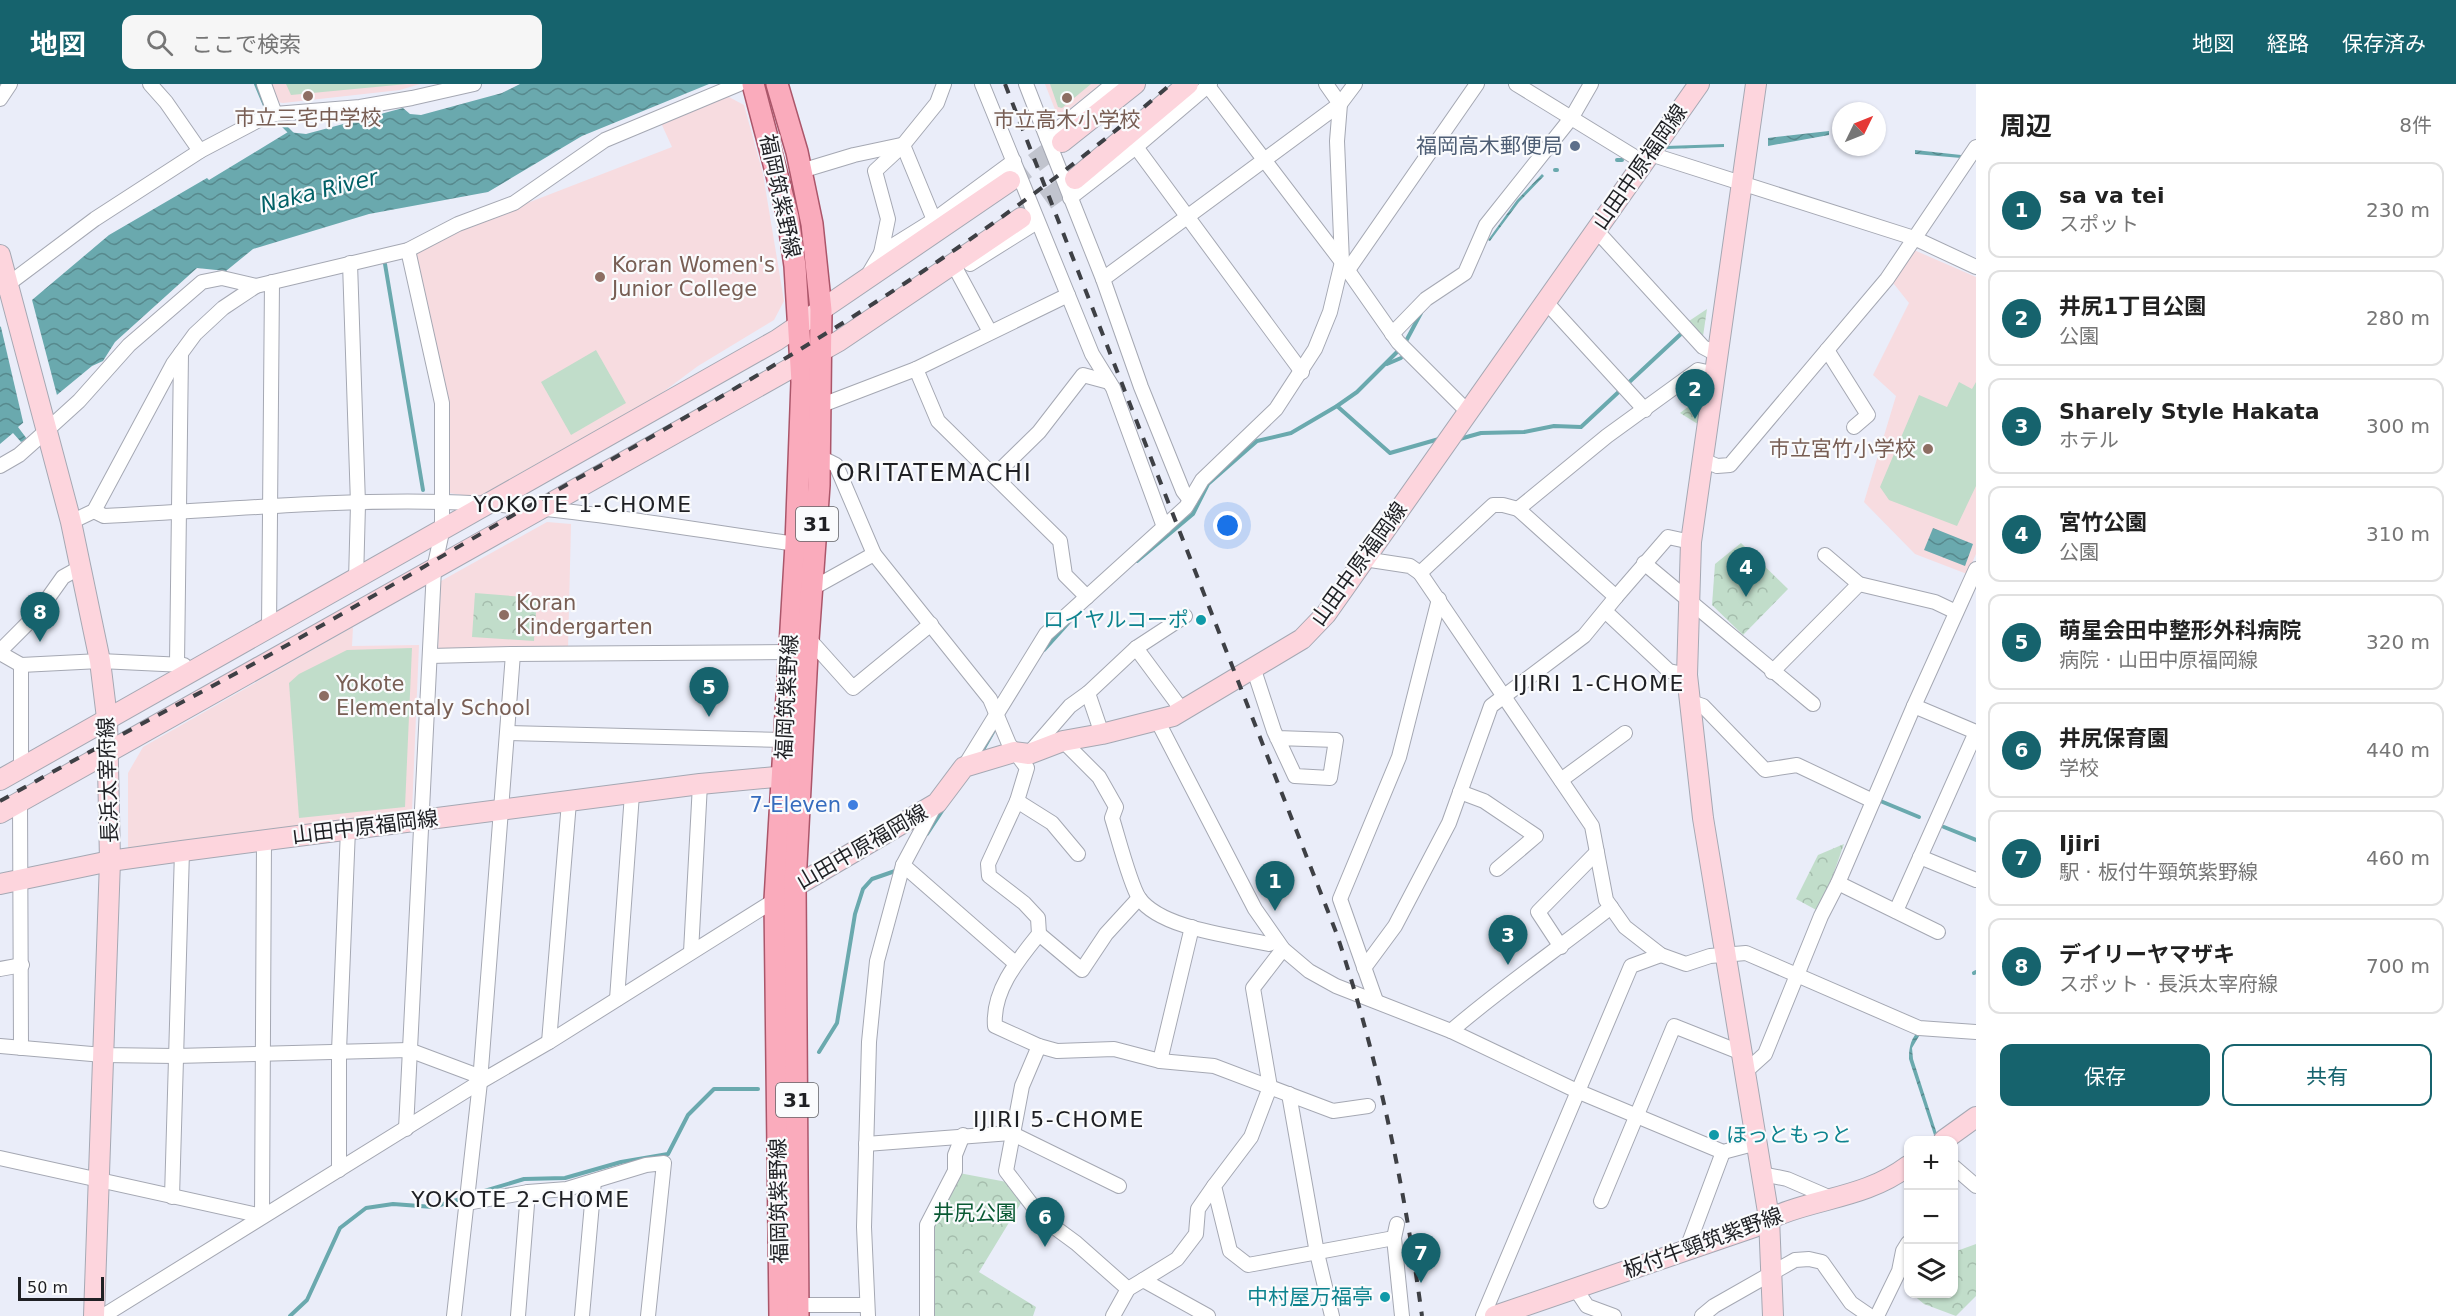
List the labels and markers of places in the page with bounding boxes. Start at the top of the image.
marker: 市立三宅中学校 [301,89,315,103]
marker: 市立高木小学校 [1060,91,1074,105]
place label: 市立三宅中学校 [235,106,382,130]
place label: 市立高木小学校 [994,108,1141,132]
place label: 福岡高木郵便局 [1416,134,1563,158]
marker: 福岡高木郵便局 [1568,139,1582,153]
place label: Koran Women's Junior College [610,253,775,301]
marker: Koran Women's Junior College [593,270,607,284]
pin: 2 [1676,370,1714,419]
place label: 市立宮竹小学校 [1769,437,1916,461]
marker: 市立宮竹小学校 [1921,442,1935,456]
pin: 4 [1726,548,1766,597]
place label: Koran Kindergarten [516,591,653,639]
pin: 8 [20,592,60,642]
marker: Koran Kindergarten [497,608,511,622]
place label: ロイヤルコーポ [1043,608,1189,632]
marker: ロイヤルコーポ [1194,613,1208,627]
pin: 5 [690,668,728,717]
place label: Yokote Elementaly School [335,672,530,720]
marker: Yokote Elementaly School [317,689,331,703]
place label: 7-Eleven [749,793,841,817]
marker: 7-Eleven [846,798,860,812]
pin: 1 [1256,862,1294,911]
pin: 3 [1488,916,1528,965]
place label: ほっともっと [1726,1123,1852,1147]
marker: ほっともっと [1707,1128,1721,1142]
pin: 6 [1026,1198,1064,1247]
pin: 7 [1402,1234,1440,1283]
place label: 中村屋万福亭 [1247,1285,1373,1309]
marker: 中村屋万福亭 [1378,1290,1392,1304]

